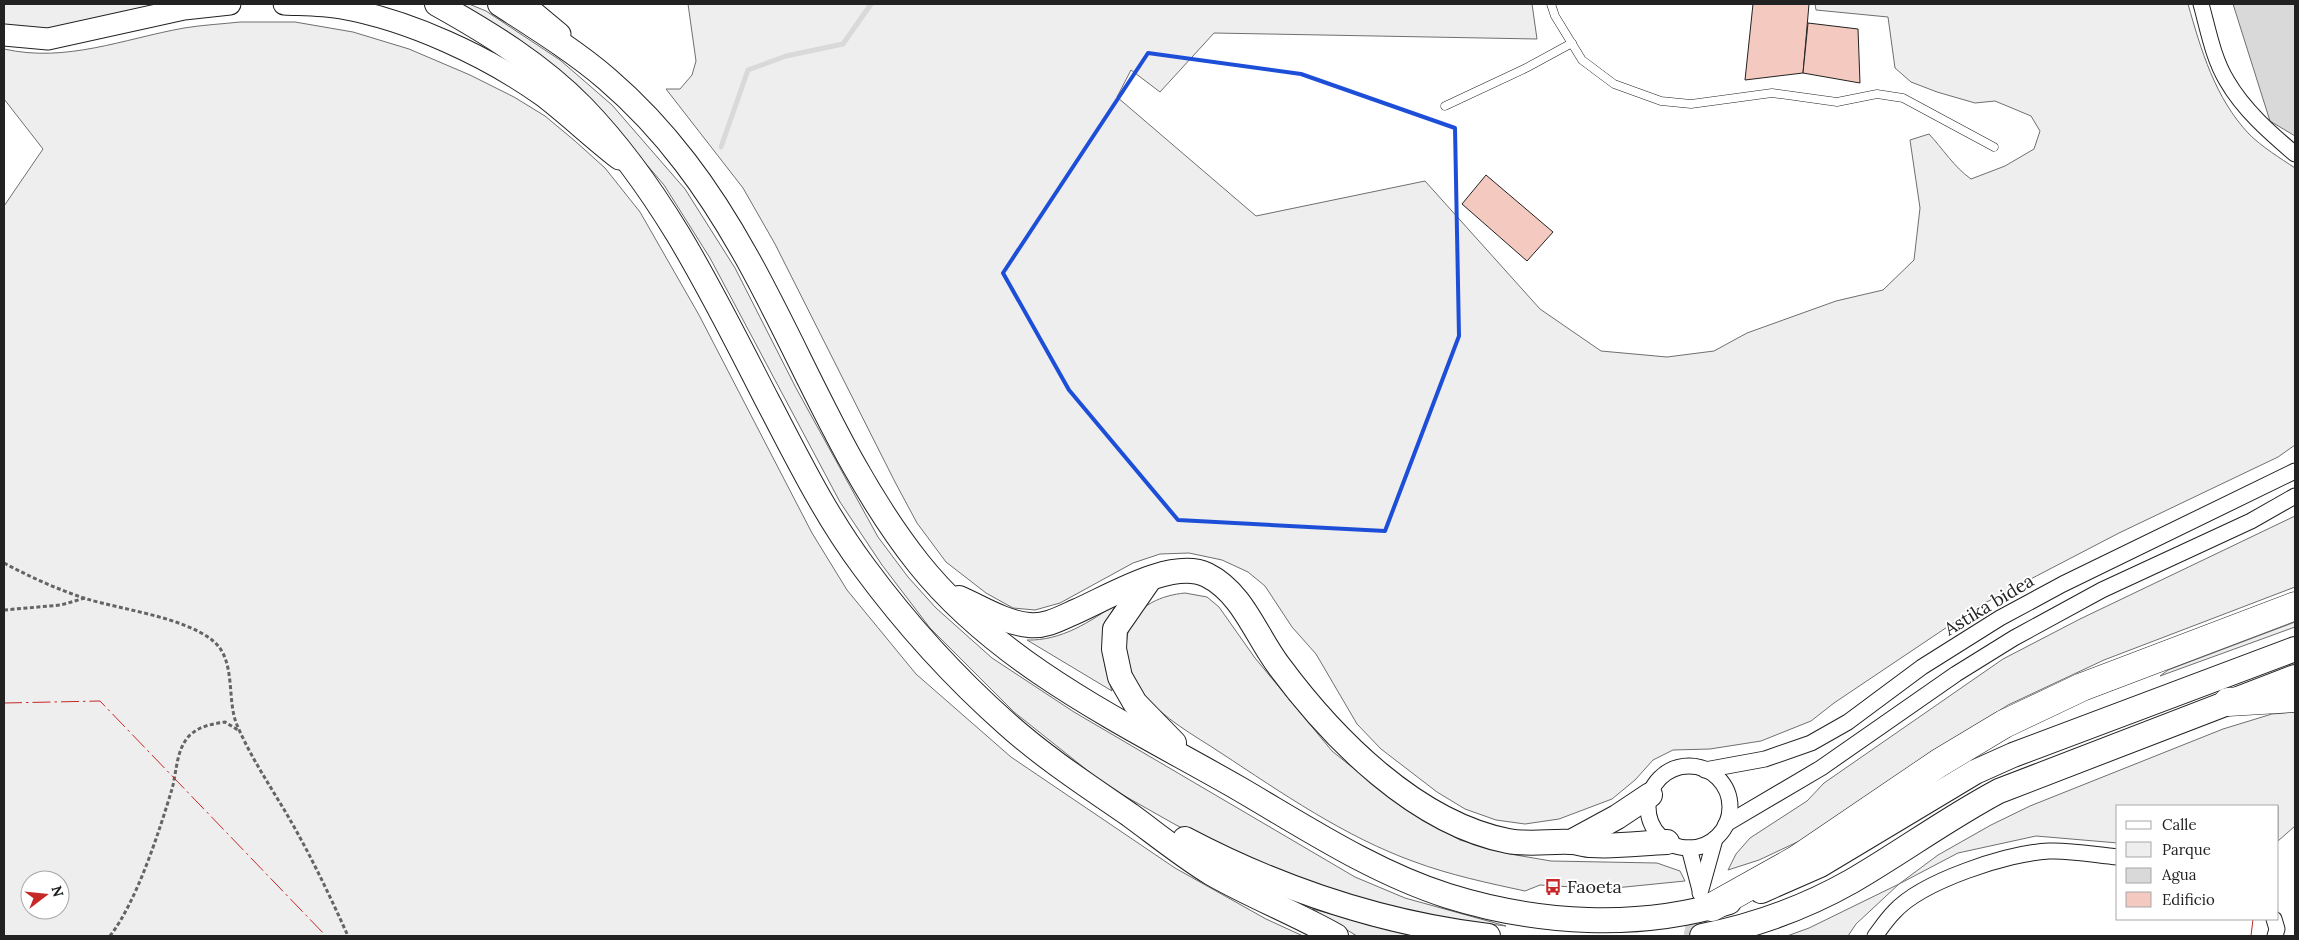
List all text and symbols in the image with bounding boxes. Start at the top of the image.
street label: Astika bidea [1939,569,2038,641]
legend [2116,805,2279,920]
text: Calle [2162,815,2197,834]
text: Parque [2162,840,2211,859]
text: Agua [2161,865,2197,884]
north arrow [20,870,70,920]
place label: Faoeta [1567,875,1622,898]
bus stop icon: Faoeta [1543,877,1563,897]
text: N [47,884,68,899]
text: Edificio [2162,890,2215,909]

